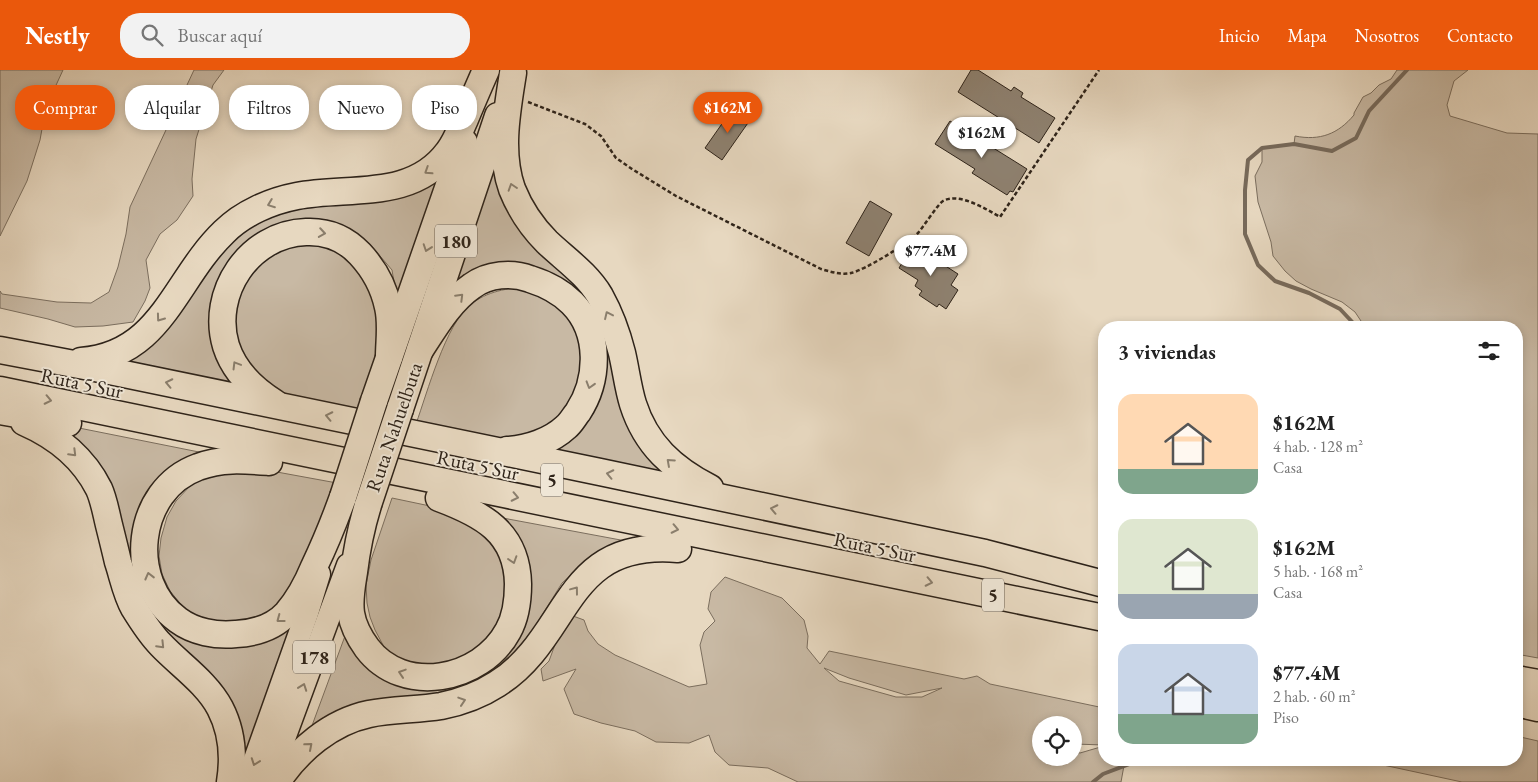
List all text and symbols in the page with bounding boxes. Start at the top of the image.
search box [120,13,470,58]
text: Nestly [25,20,90,51]
icon: search [138,21,166,49]
text: Buscar aquí [178,23,262,48]
text: Inicio [1219,24,1260,47]
text: Mapa [1288,24,1327,47]
text: Nosotros [1355,24,1419,47]
text: Contacto [1447,24,1513,47]
chip: Comprar [15,85,115,130]
chip: Alquilar [125,85,219,130]
chip: Filtros [229,85,309,130]
chip: Nuevo [319,85,402,130]
chip: Piso [412,85,477,130]
pin: $162M [693,92,763,134]
text: $162M [704,97,752,118]
pin: $162M [947,116,1017,159]
text: $162M [958,122,1006,143]
one-way arrow [424,165,433,174]
one-way arrow [508,183,518,191]
one-way arrow [267,198,276,208]
road number: 180 [435,224,477,258]
one-way arrow [318,227,326,238]
pin: $77.4M [890,234,972,277]
text: $77.4M [905,240,957,261]
one-way arrow [423,243,433,252]
one-way arrow [454,294,463,303]
one-way arrow [605,311,615,320]
one-way arrow [157,312,166,322]
icon: filters [1475,337,1503,365]
text: 3 viviendas [1118,338,1216,365]
street label: Ruta Nahuelbuta [360,359,428,495]
one-way arrow [232,361,242,370]
street label: Ruta 5 Sur [39,362,126,404]
one-way arrow [164,379,173,389]
one-way arrow [586,381,596,389]
one-way arrow [43,395,52,405]
text: $162M [1273,409,1335,436]
one-way arrow [324,412,333,422]
icon: home [1158,414,1218,474]
text: 4 hab. · 128 m² [1273,436,1363,457]
street label: Ruta 5 Sur [435,444,522,486]
one-way arrow [67,447,76,456]
text: Casa [1273,457,1302,478]
one-way arrow [666,459,675,468]
road number: 5 [541,464,563,496]
one-way arrow [605,469,614,480]
one-way arrow [511,491,520,501]
one-way arrow [770,504,778,514]
one-way arrow [670,524,679,534]
street label: Ruta 5 Sur [832,526,919,568]
text: $162M [1273,534,1335,561]
icon: home [1158,539,1218,599]
one-way arrow [508,555,518,564]
text: 5 hab. · 168 m² [1273,561,1363,582]
one-way arrow [144,571,155,580]
one-way arrow [925,576,933,587]
road number: 5 [982,578,1004,612]
text: Casa [1273,582,1302,603]
one-way arrow [569,586,578,596]
one-way arrow [276,613,285,622]
one-way arrow [155,639,164,648]
road number: 178 [293,640,335,674]
text: $77.4M [1273,659,1340,686]
icon: home [1158,664,1218,724]
one-way arrow [398,668,406,678]
one-way arrow [297,683,307,692]
text: 2 hab. · 60 m² [1273,686,1355,707]
one-way arrow [457,696,465,706]
text: Piso [1273,707,1299,728]
map controls [1032,716,1082,766]
button: locate [1032,716,1082,766]
one-way arrow [303,743,312,752]
one-way arrow [251,757,261,765]

